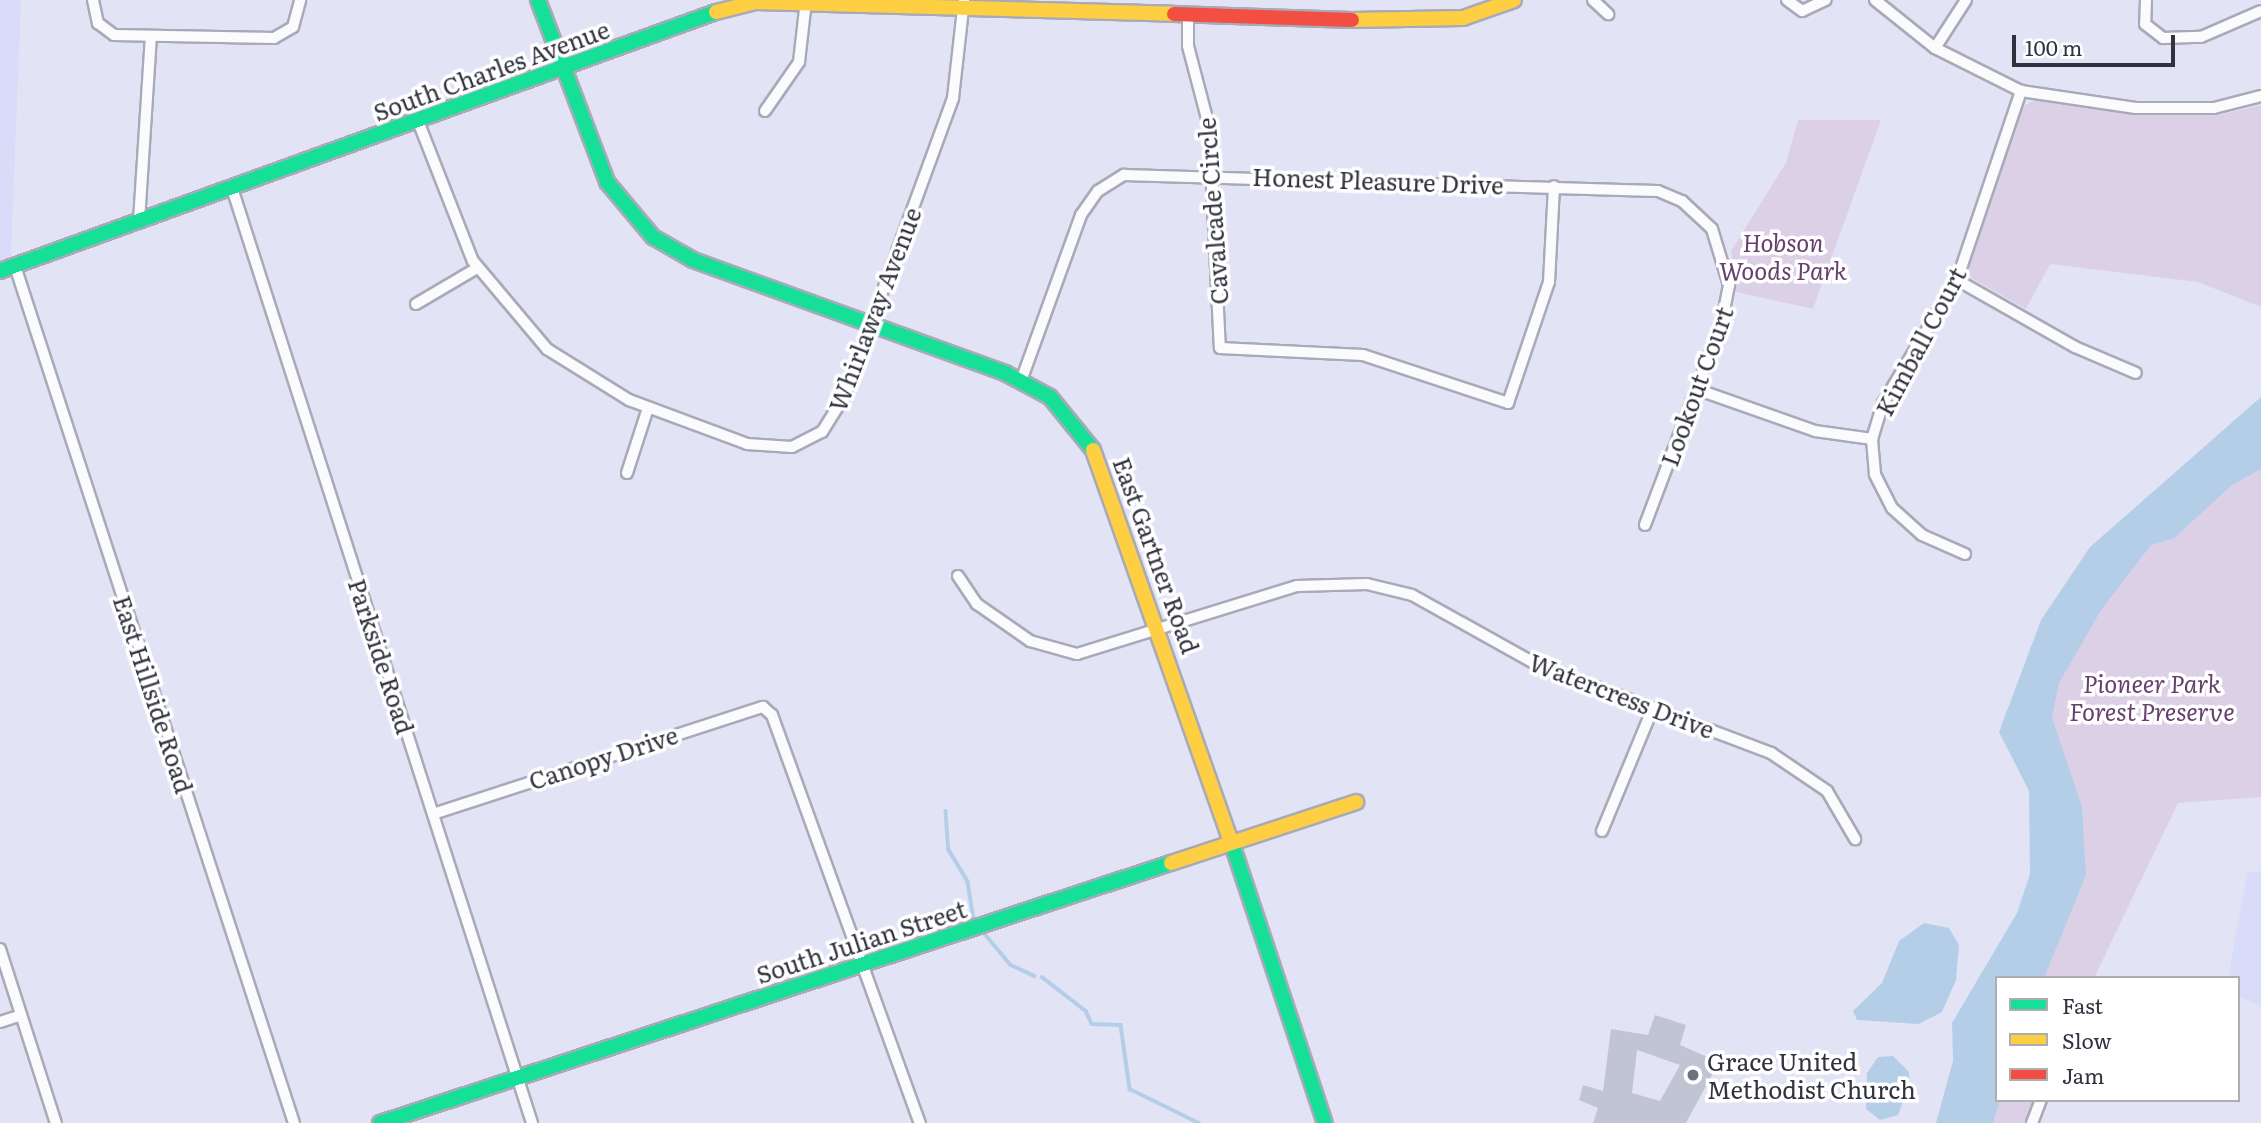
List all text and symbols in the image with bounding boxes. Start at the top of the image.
street label: South Charles Avenue [369,14,613,126]
scale bar [2016,21,2179,65]
text: 100 m [2025,31,2082,62]
street label: Cavalcade Circle [1191,116,1233,306]
street label: Honest Pleasure Drive [1252,161,1504,199]
street label: Whirlaway Avenue [822,203,926,415]
park label: Hobson Woods Park [1719,228,1847,284]
street label: Kimball Court [1869,262,1971,420]
street label: Lookout Court [1654,302,1738,470]
street label: East Gartner Road [1108,453,1206,657]
street label: Parkside Road [343,575,421,737]
street label: East Hillside Road [108,592,200,796]
street label: Watercress Drive [1525,646,1719,744]
park label: Pioneer Park Forest Preserve [2069,669,2235,725]
street label: Canopy Drive [525,719,681,795]
street label: South Julian Street [752,893,970,989]
legend [1995,976,2240,1102]
text: Fast [2062,989,2103,1020]
text: Slow [2062,1024,2112,1055]
place label: Grace United Methodist Church [1707,1047,1916,1103]
text: Jam [2062,1059,2104,1090]
marker: Grace United Methodist Church [1685,1067,1701,1083]

